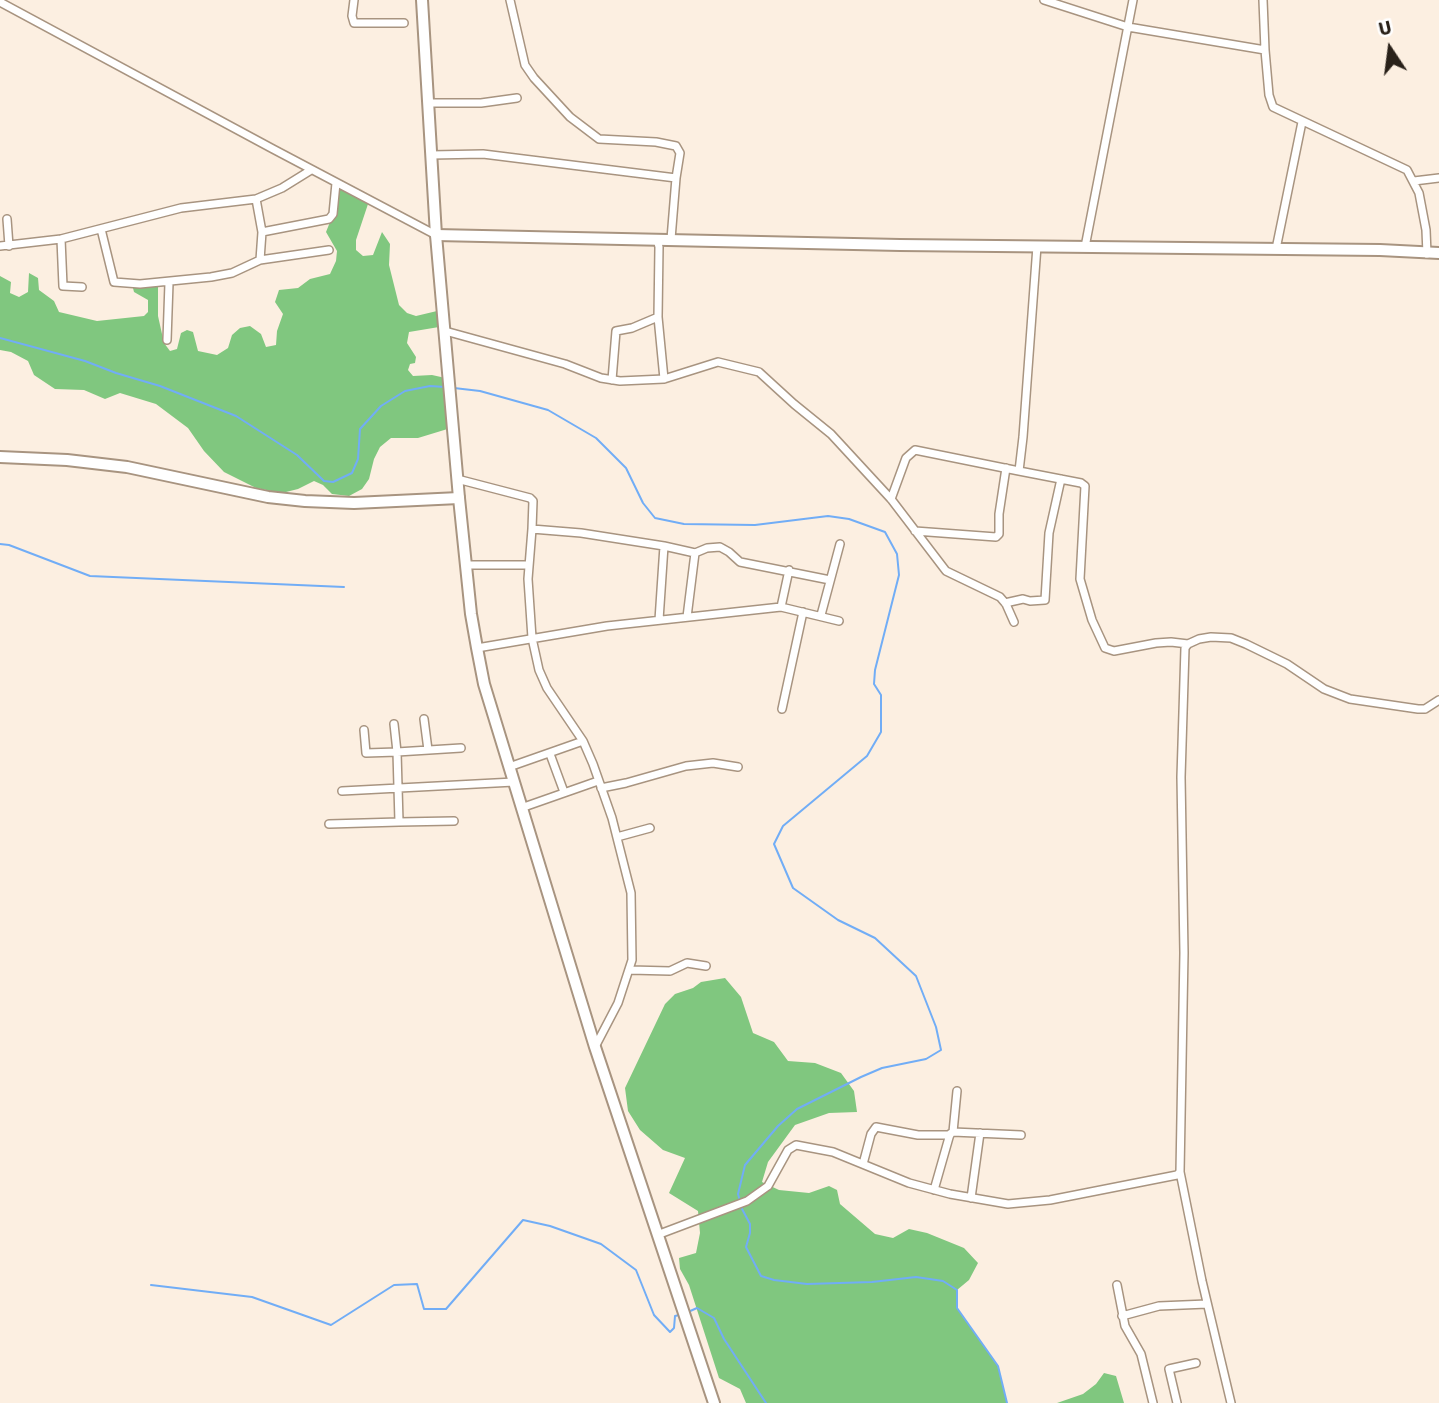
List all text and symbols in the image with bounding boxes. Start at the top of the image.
north arrow [1355,14,1425,84]
text: U [1376,15,1394,42]

